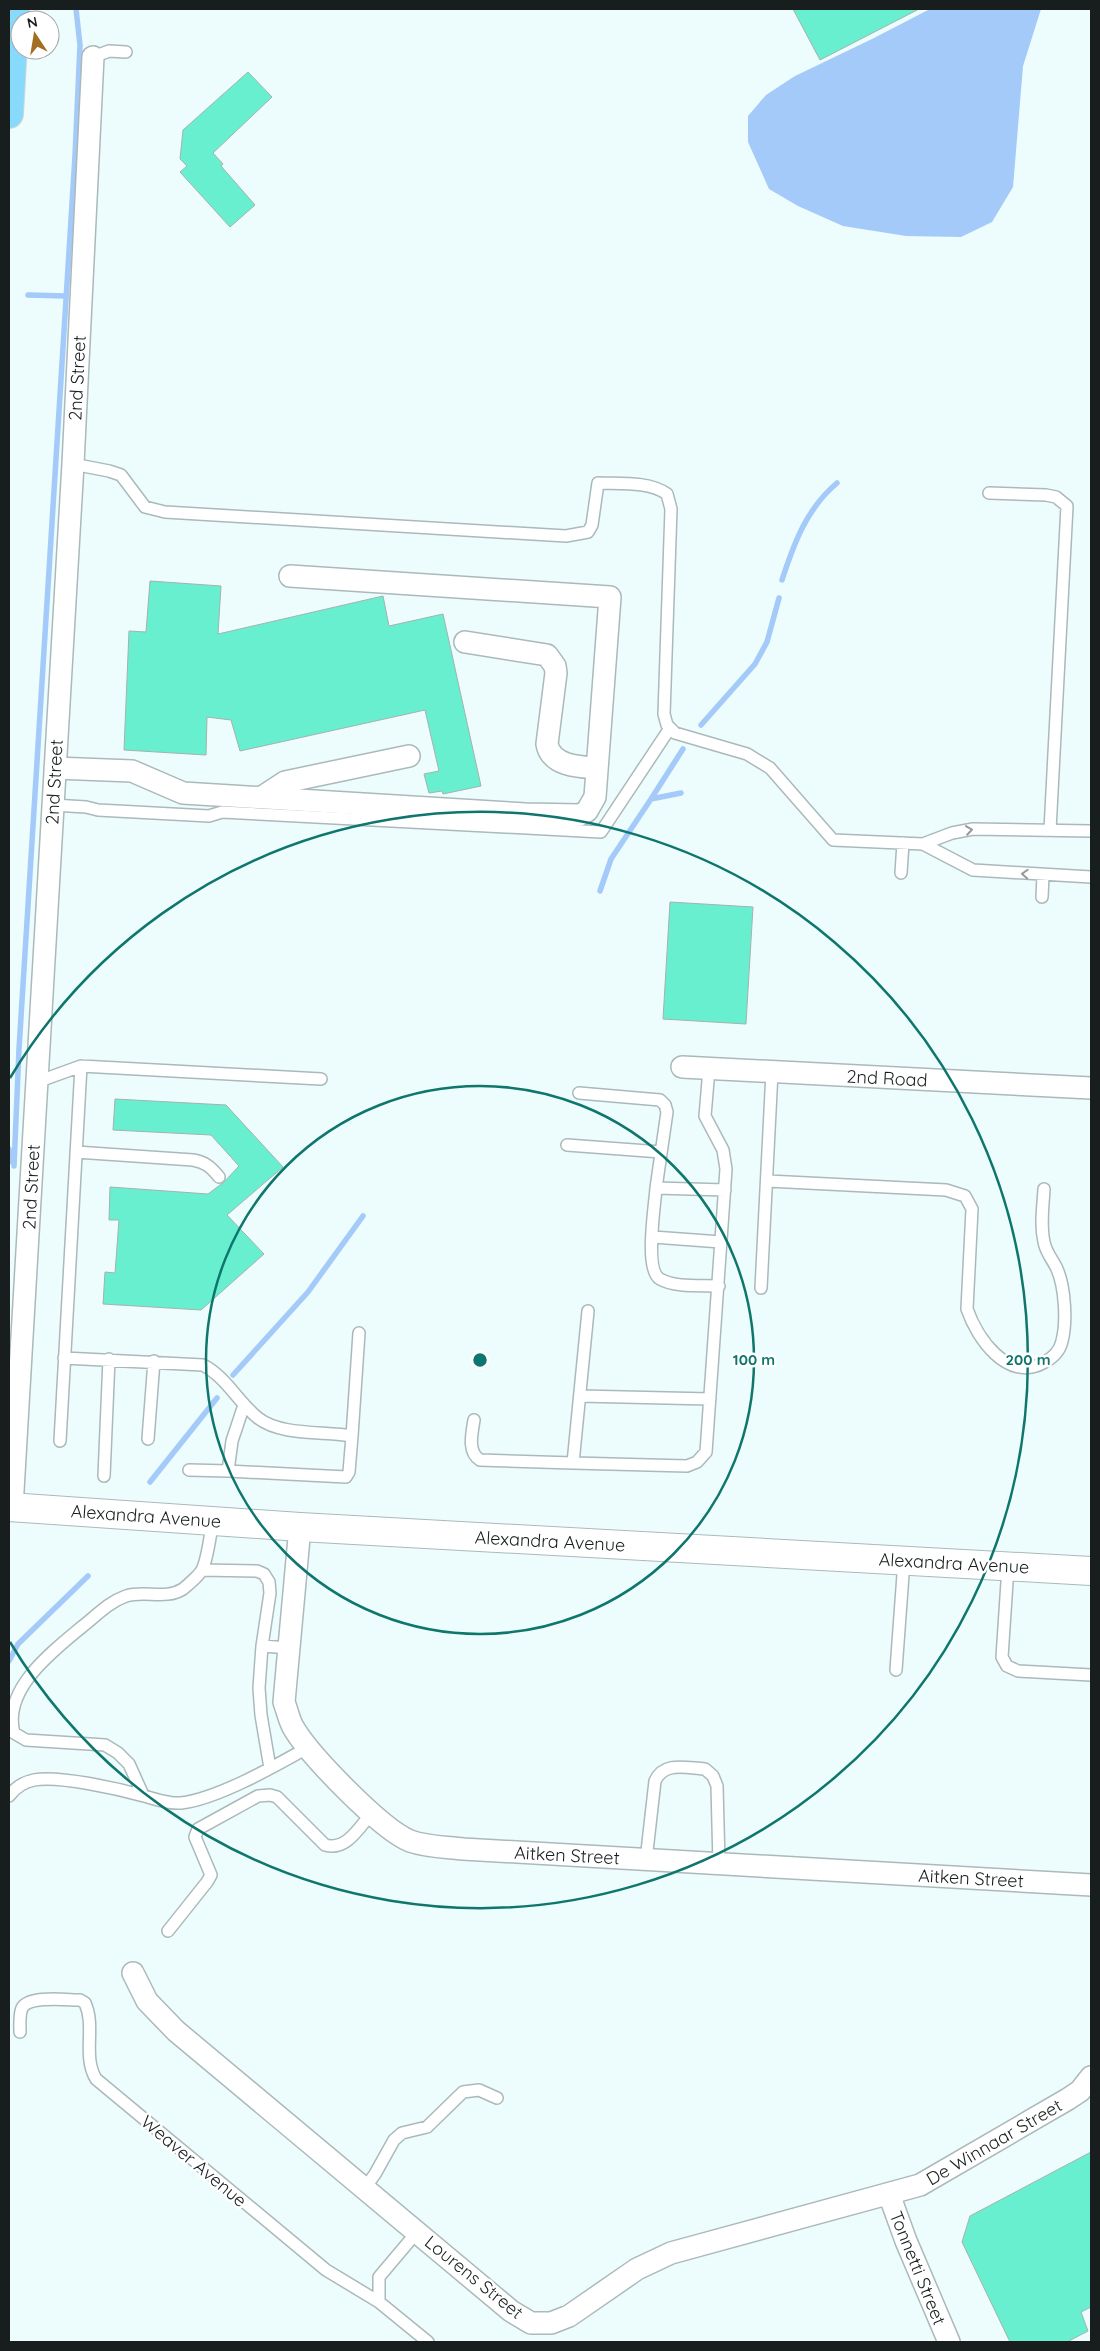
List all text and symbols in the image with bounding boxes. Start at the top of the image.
north arrow [10,10,60,60]
text: N [25,12,39,32]
street label: 2nd Street [63,335,91,421]
street label: 2nd Street [40,739,68,825]
one-way arrow [965,826,974,836]
one-way arrow [1021,868,1029,879]
street label: 2nd Road [846,1064,928,1092]
street label: 2nd Street [17,1144,45,1230]
text: 100 m [733,1350,775,1369]
text: 200 m [1006,1350,1051,1369]
centre of rings [471,1351,489,1369]
street label: Alexandra Avenue [70,1499,222,1533]
street label: Alexandra Avenue [474,1526,626,1556]
street label: Alexandra Avenue [878,1548,1030,1578]
street label: Aitken Street [514,1841,620,1869]
street label: Aitken Street [918,1864,1024,1892]
street label: De Winnaar Street [922,2094,1066,2190]
street label: Weaver Avenue [136,2110,252,2212]
street label: Tonnetti Street [885,2208,951,2328]
street label: Lourens Street [420,2230,528,2324]

